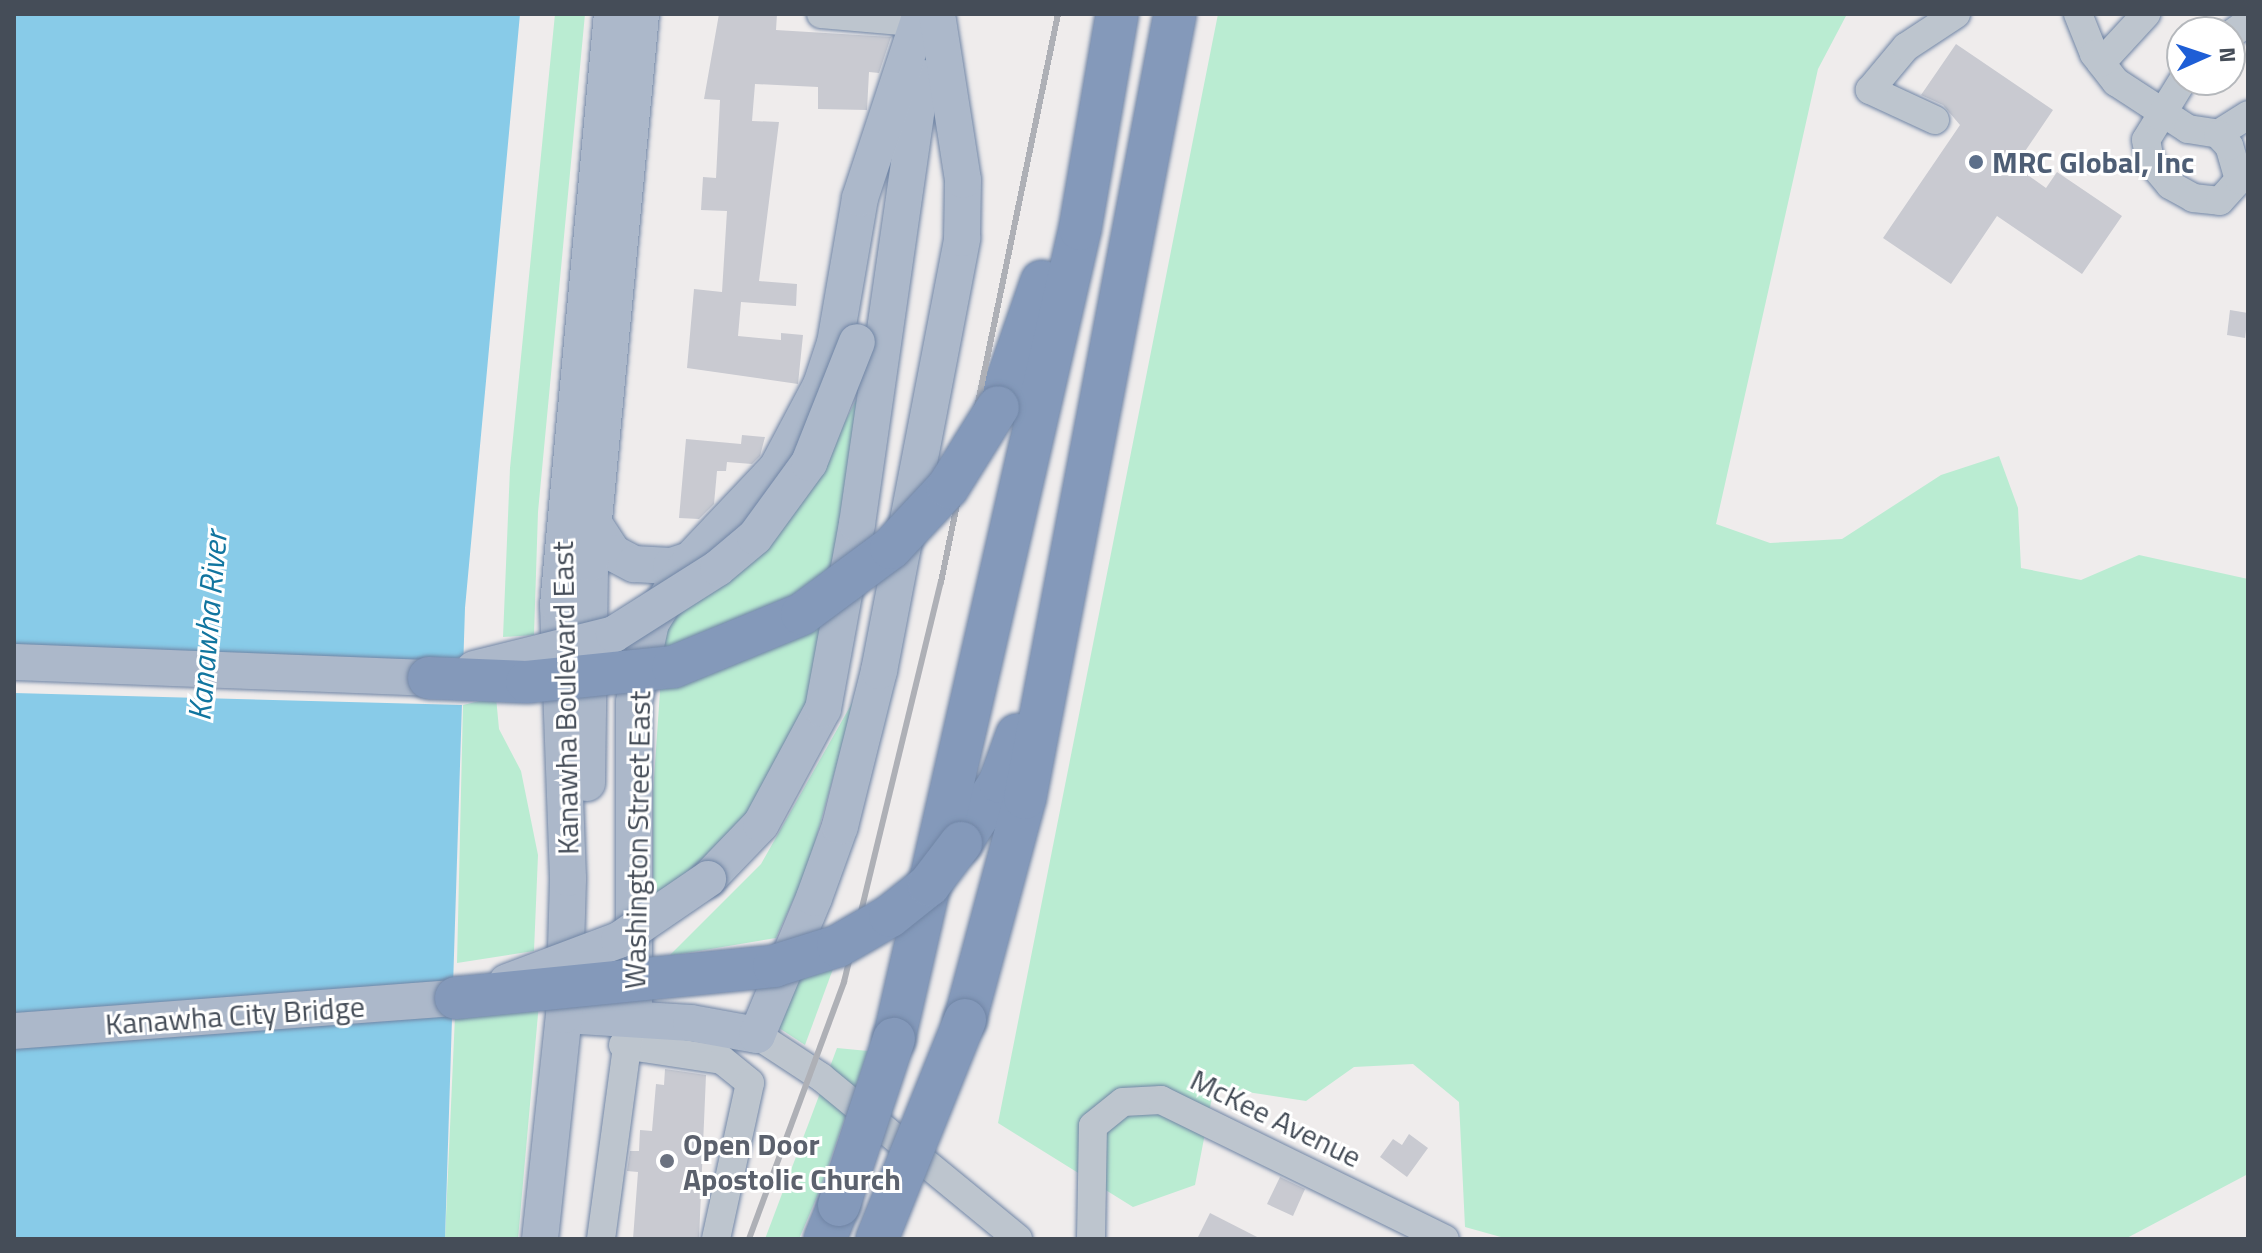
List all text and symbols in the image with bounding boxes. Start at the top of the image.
north arrow [2166,16,2246,96]
text: N [2211,46,2245,63]
place label: MRC Global, Inc [1992,144,2194,180]
marker: MRC Global, Inc [1967,153,1985,171]
water label: Kanawha River [180,530,234,722]
street label: Kanawha Boulevard East [544,541,586,855]
street label: Washington Street East [616,690,658,990]
street label: Kanawha City Bridge [104,988,366,1042]
street label: McKee Avenue [1185,1061,1367,1175]
place label: Open Door Apostolic Church [683,1126,901,1196]
marker: Open Door Apostolic Church [658,1152,676,1170]

